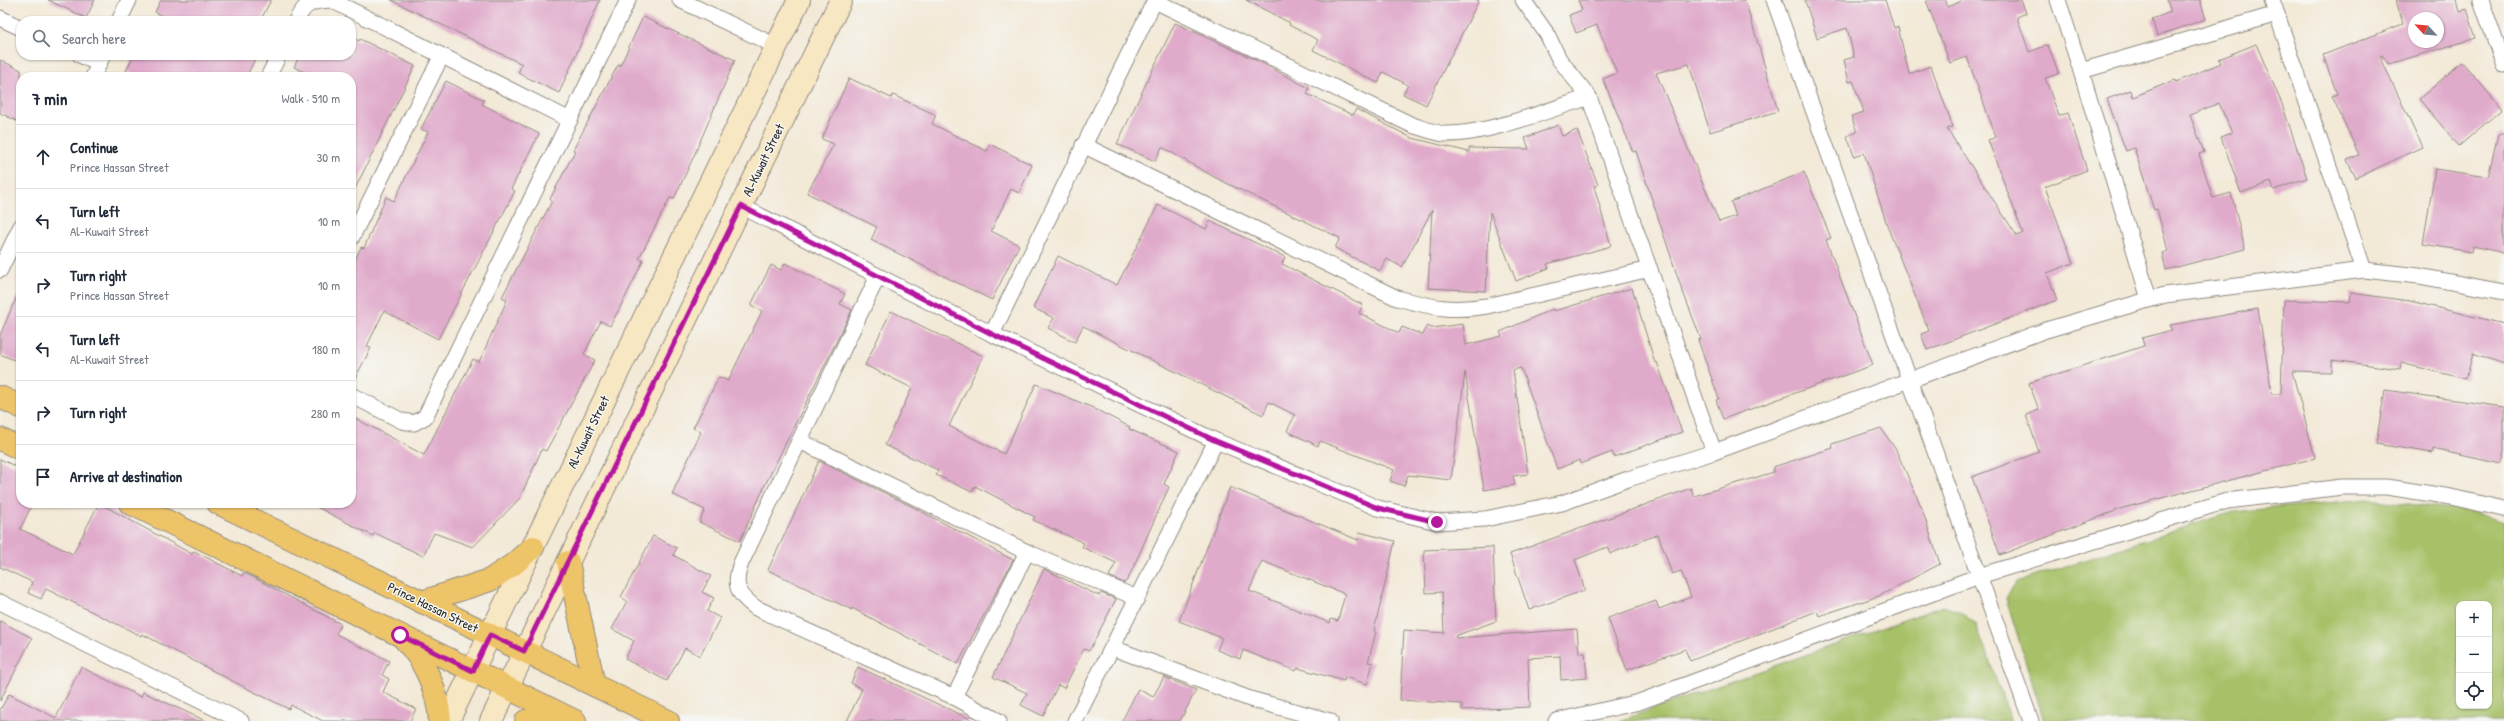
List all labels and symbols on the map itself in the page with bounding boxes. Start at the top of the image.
north arrow [2408,12,2444,48]
street label: Al-Kuwait Street [738,120,789,199]
street label: Al-Kuwait Street [563,392,614,471]
route end [1428,513,1446,531]
street label: Prince Hassan Street [385,577,482,637]
route start [391,626,409,644]

